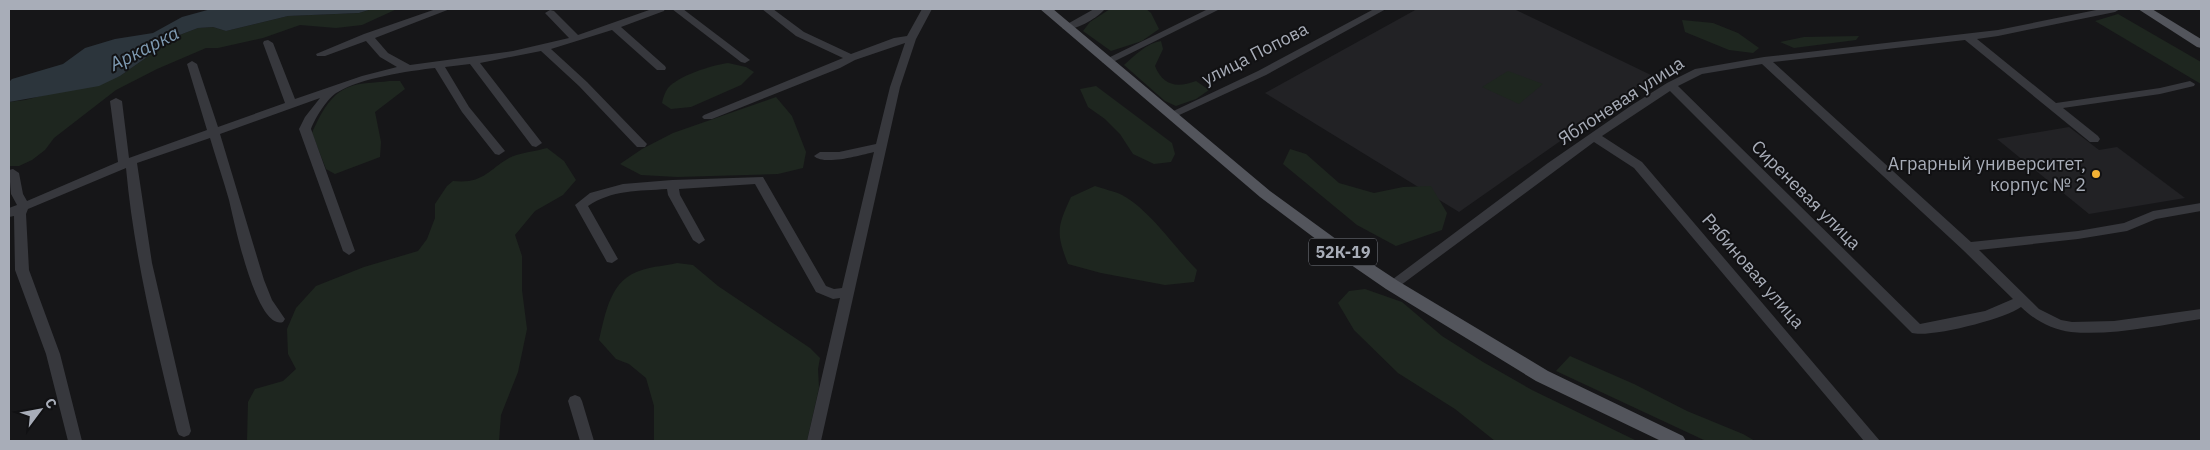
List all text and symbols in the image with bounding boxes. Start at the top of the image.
street label: улица Попова [1198,17,1312,90]
water label: Аркарка [104,20,183,76]
street label: Яблоневая улица [1553,51,1688,150]
street label: Сиреневая улица [1747,135,1866,255]
place label: Аграрный университет, корпус № 2 [1888,152,2086,196]
marker: Аграрный университет, корпус № 2 [2090,168,2102,180]
street label: Рябиновая улица [1697,208,1810,333]
road number: 52К-19 [1309,238,1377,266]
north arrow [15,385,65,435]
text: С [41,394,61,412]

